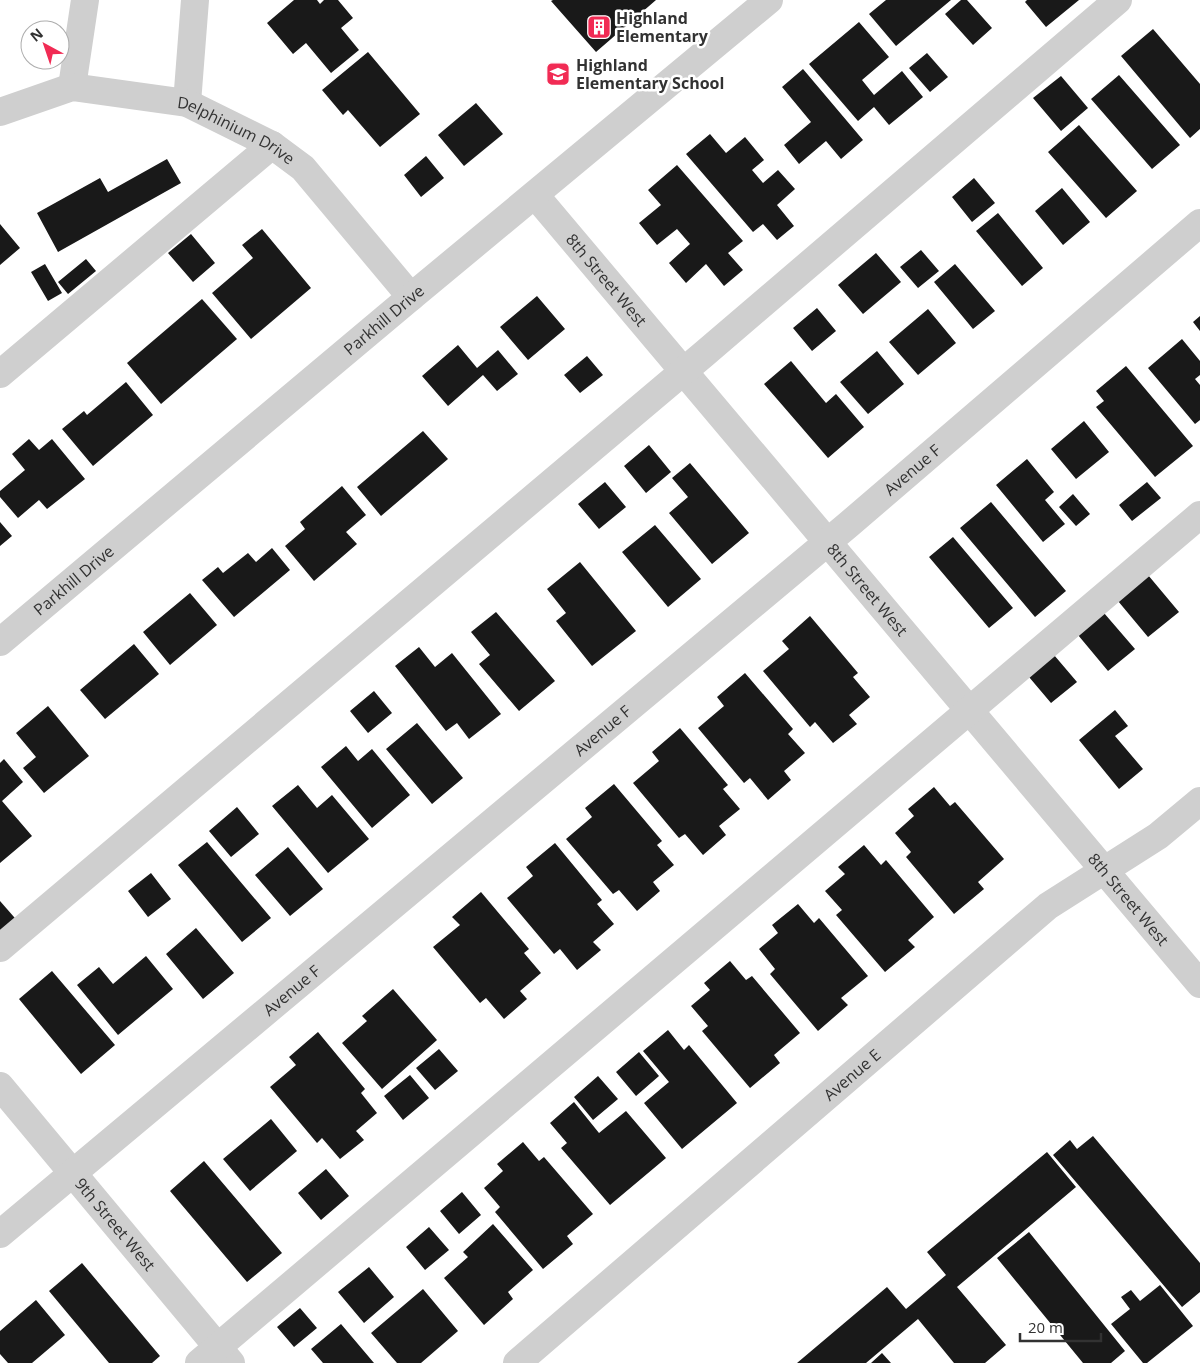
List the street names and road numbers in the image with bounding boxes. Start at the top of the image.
street label: Delphinium Drive [176,91,299,169]
street label: 8th Street West [561,229,652,331]
street label: Parkhill Drive [339,280,429,360]
street label: Avenue F [879,439,945,500]
street label: 8th Street West [822,539,913,641]
street label: Parkhill Drive [29,540,118,620]
street label: Avenue F [569,700,635,761]
street label: 8th Street West [1083,848,1174,950]
street label: Avenue F [258,960,325,1021]
street label: Avenue E [819,1044,885,1105]
street label: 9th Street West [70,1173,161,1276]

